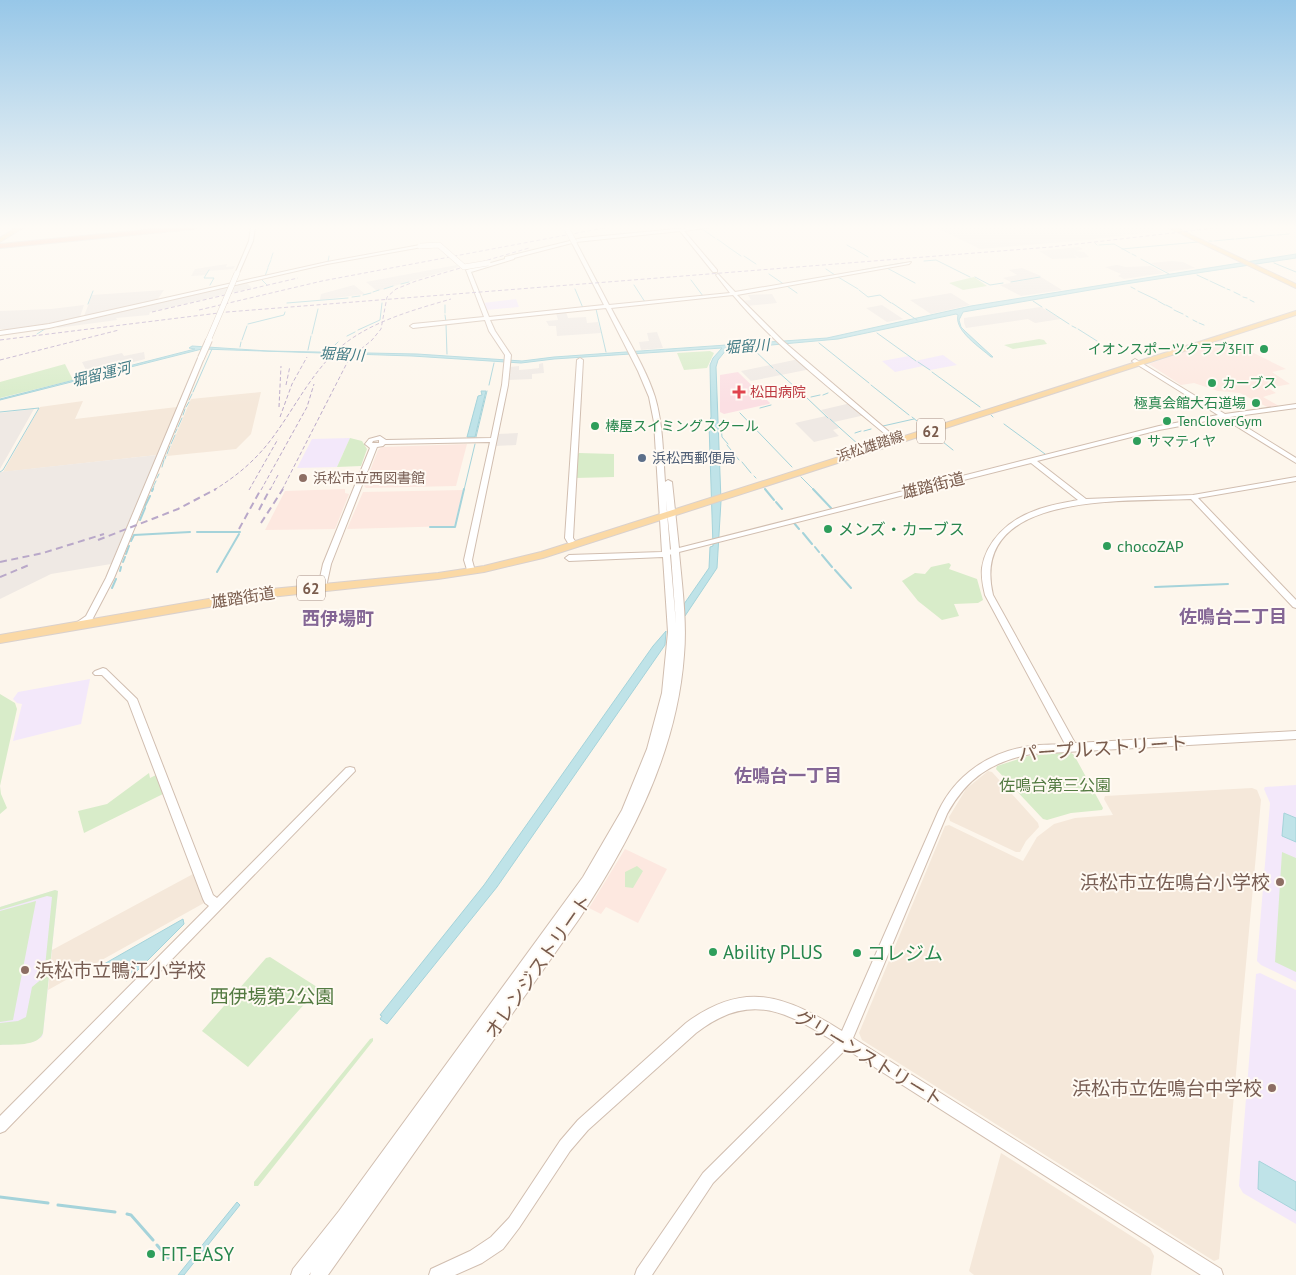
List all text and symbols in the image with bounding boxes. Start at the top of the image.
water label: 堀留川 [724,335,772,357]
place label: イオンスポーツクラブ3FIT [1088,340,1254,358]
water label: 堀留川 [319,343,367,365]
marker: イオンスポーツクラブ3FIT [1258,343,1270,355]
water label: 堀留運河 [70,357,135,390]
place label: カーブス [1222,374,1277,392]
marker: カーブス [1206,377,1218,389]
place label: 松田病院 [750,383,806,401]
marker: 松田病院 [732,385,746,399]
place label: 極真会館大石道場 [1134,394,1246,412]
marker: 極真会館大石道場 [1250,397,1262,409]
place label: TenCloverGym [1177,412,1262,430]
marker: TenCloverGym [1161,415,1173,427]
place label: 棒屋スイミングスクール [605,417,759,435]
road number: 62 [917,418,945,444]
marker: 棒屋スイミングスクール [589,420,601,432]
street label: 浜松雄踏線 [834,427,906,465]
place label: サマティヤ [1147,432,1216,450]
marker: サマティヤ [1131,435,1143,447]
place label: 浜松西郵便局 [652,449,736,467]
marker: 浜松西郵便局 [636,452,648,464]
street label: 雄踏街道 [900,468,966,502]
place label: 浜松市立西図書館 [313,469,425,487]
marker: 浜松市立西図書館 [297,472,309,484]
place label: メンズ・カーブス [838,519,965,539]
marker: メンズ・カーブス [822,523,834,535]
place label: chocoZAP [1117,536,1184,556]
marker: chocoZAP [1101,540,1113,552]
road number: 62 [297,576,325,600]
street label: 雄踏街道 [210,582,276,612]
district label: 佐鳴台二丁目 [1179,605,1287,628]
district label: 西伊場町 [302,607,374,630]
street label: パープルストリート [1017,730,1189,766]
district label: 佐鳴台一丁目 [734,764,842,787]
park label: 佐鳴台第三公園 [999,775,1111,795]
place label: 浜松市立佐鳴台小学校 [1080,870,1270,894]
marker: 浜松市立佐鳴台小学校 [1274,876,1286,888]
street label: オレンジストリート [479,889,597,1043]
place label: Ability PLUS [723,940,823,964]
place label: コレジム [867,941,943,965]
marker: Ability PLUS [707,946,719,958]
marker: コレジム [851,947,863,959]
place label: 浜松市立鴨江小学校 [35,958,206,982]
marker: 浜松市立鴨江小学校 [19,964,31,976]
park label: 西伊場第2公園 [210,984,334,1008]
street label: グリーンストリート [790,1004,948,1112]
place label: 浜松市立佐鳴台中学校 [1072,1076,1262,1100]
marker: 浜松市立佐鳴台中学校 [1266,1082,1278,1094]
place label: FIT-EASY [161,1242,235,1266]
marker: FIT-EASY [145,1248,157,1260]

